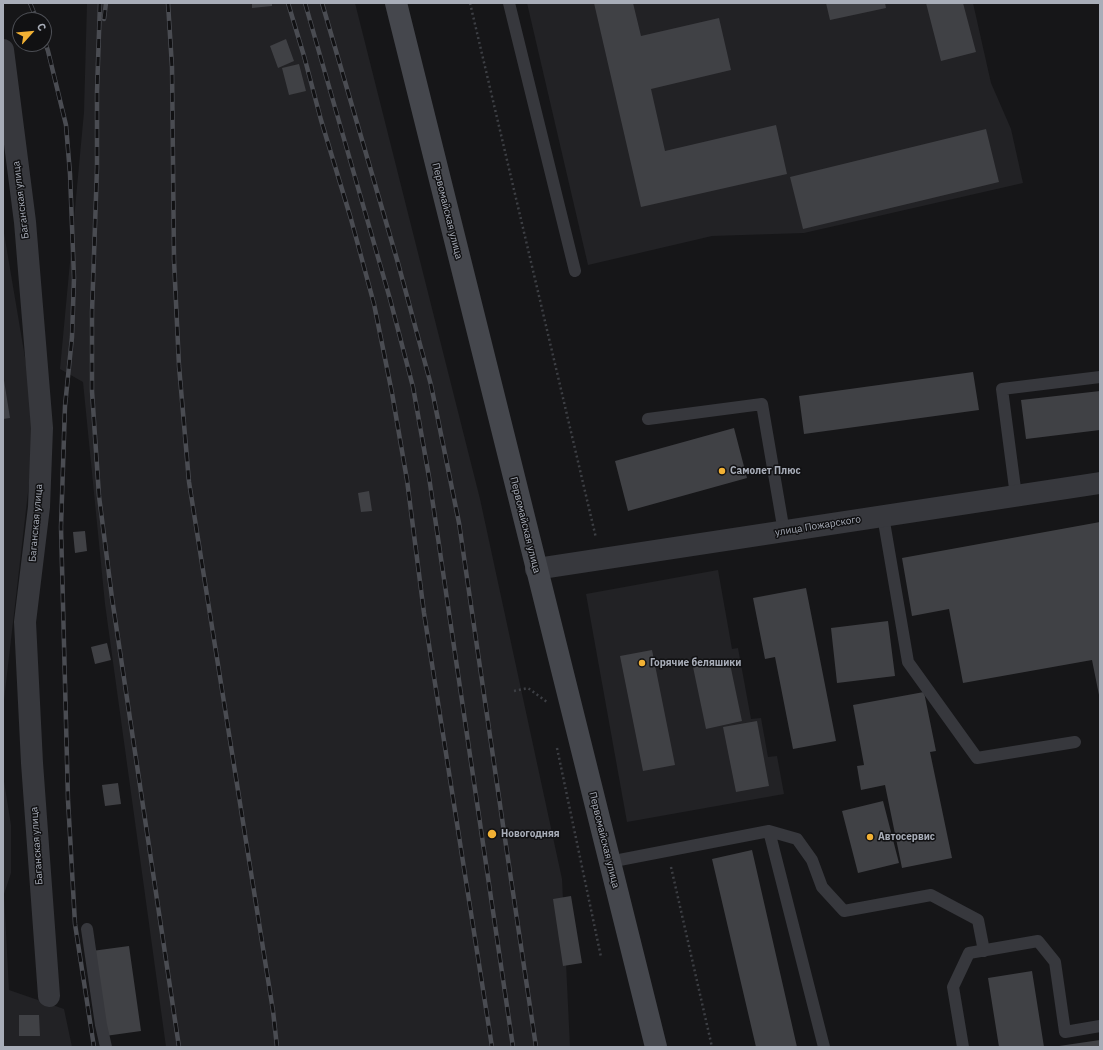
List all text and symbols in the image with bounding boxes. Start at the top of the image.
north arrow [12,12,52,52]
text: С [34,21,50,33]
street label: Баганская улица [10,160,32,240]
street label: Первомайская улица [429,162,465,260]
place label: Самолет Плюс [730,465,801,477]
marker: Самолет Плюс [717,466,727,476]
street label: Первомайская улица [507,476,543,574]
street label: Баганская улица [27,483,45,563]
street label: улица Пожарского [774,513,862,539]
place label: Горячие беляшики [650,657,741,669]
marker: Горячие беляшики [637,658,647,668]
street label: Первомайская улица [586,791,622,889]
street label: Баганская улица [28,807,46,885]
marker: Новогодняя [486,828,498,840]
place label: Новогодняя [501,828,560,840]
place label: Автосервис [878,831,935,843]
marker: Автосервис [865,832,875,842]

